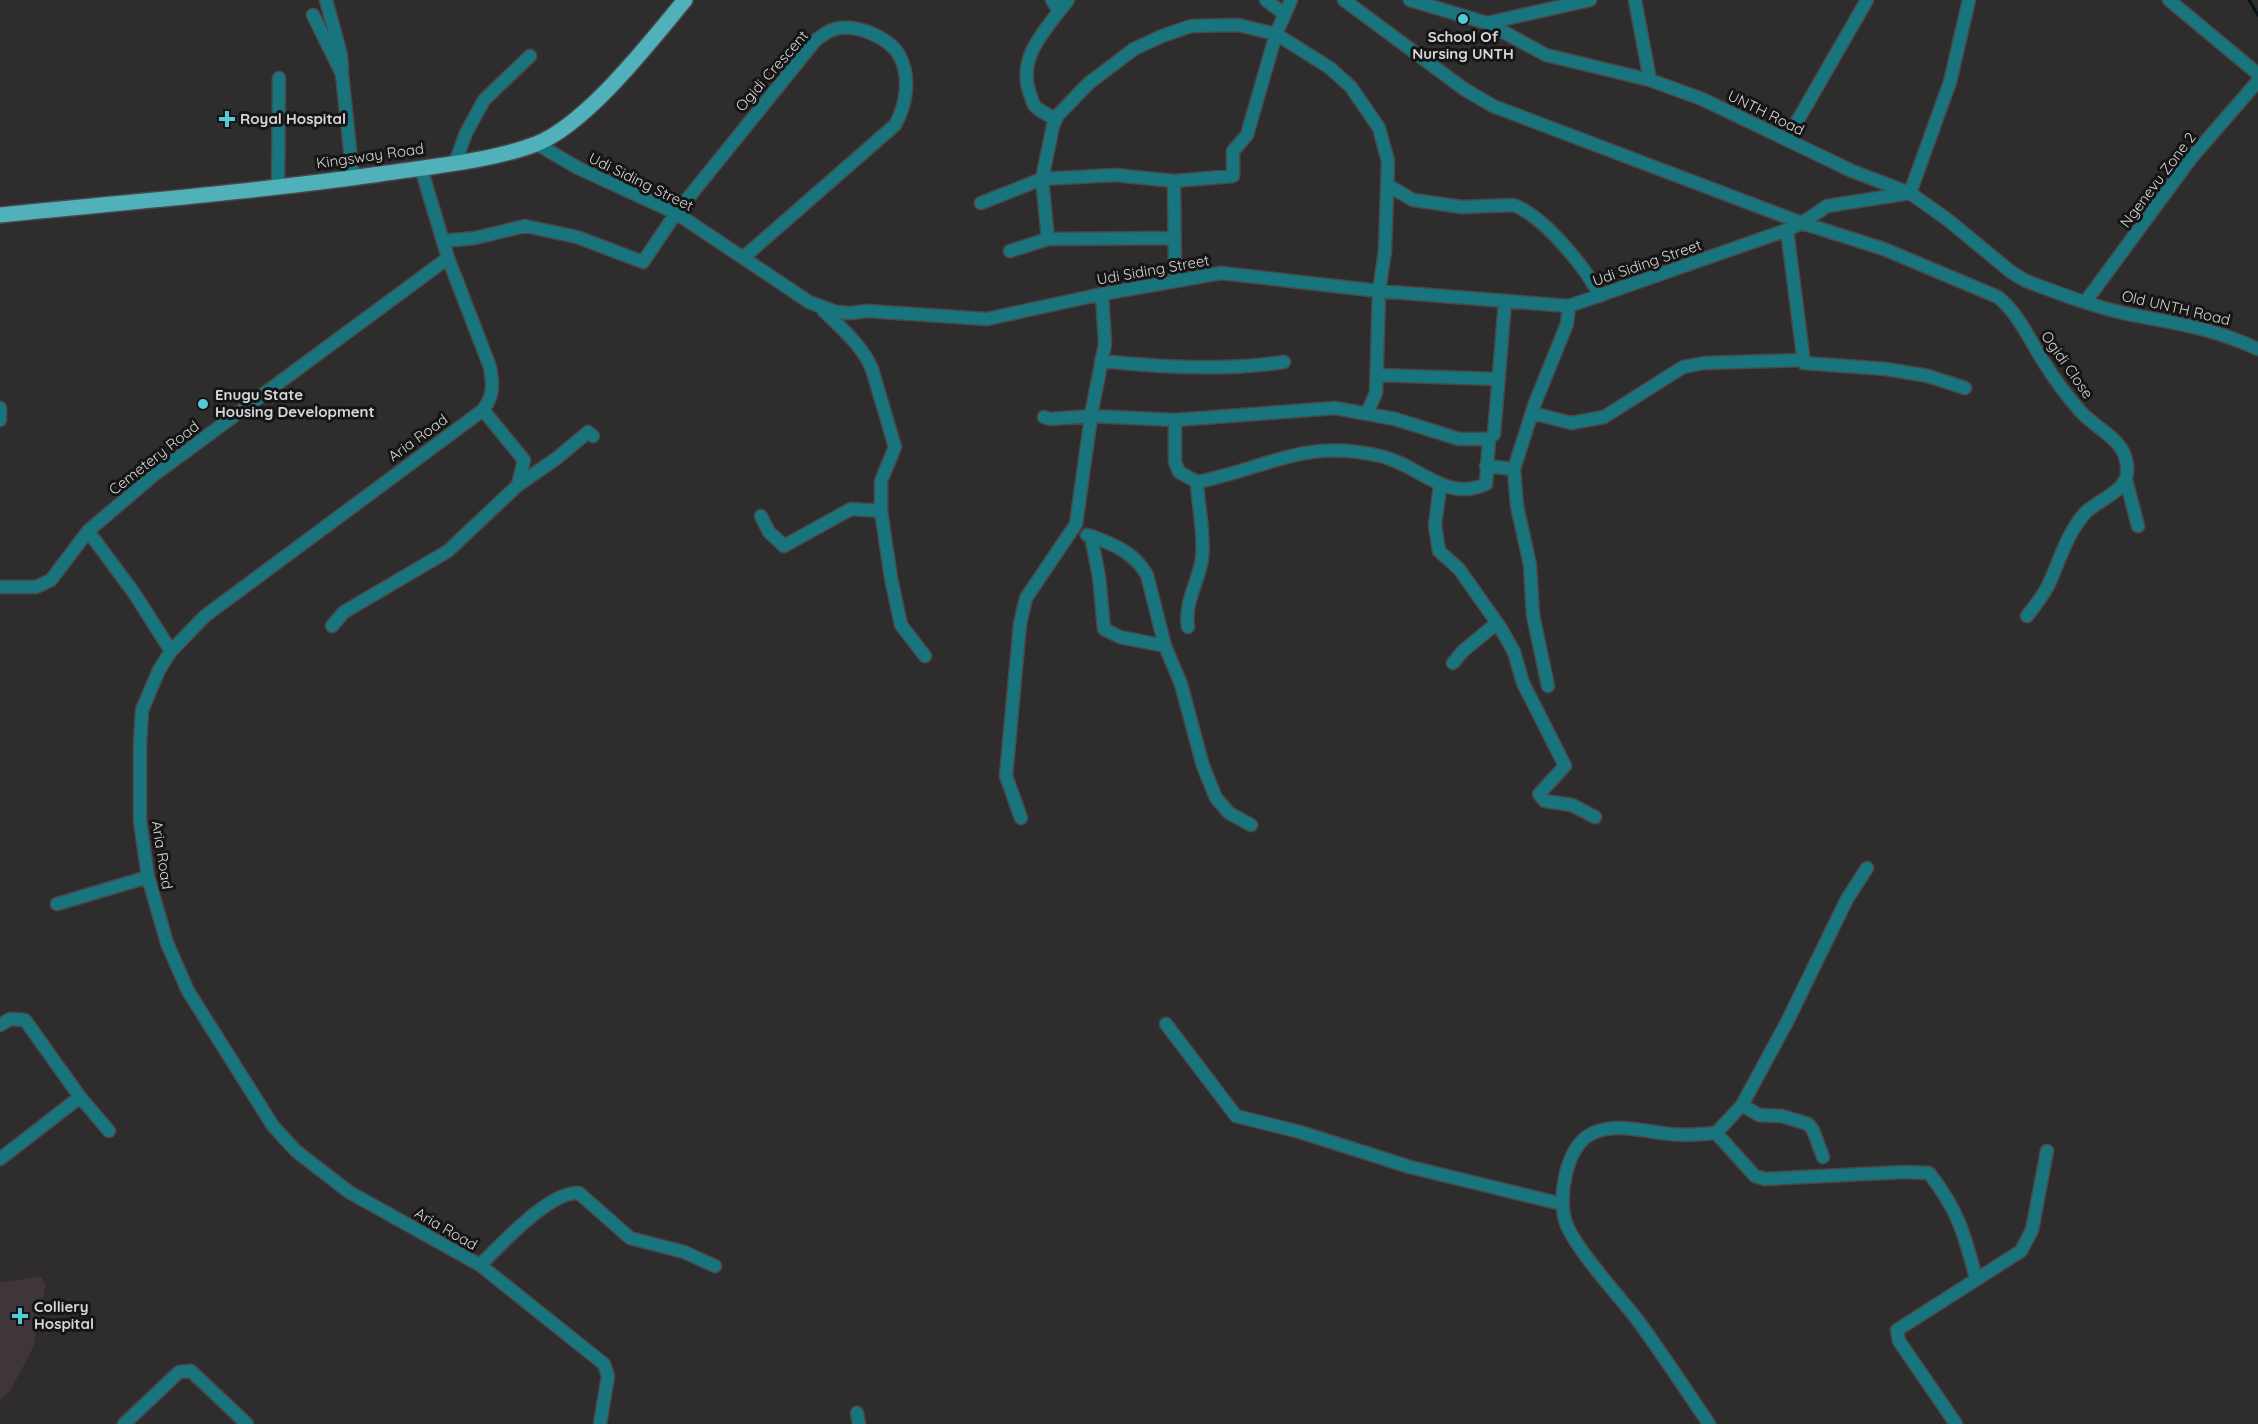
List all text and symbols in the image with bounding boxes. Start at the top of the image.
marker: School Of Nursing UNTH [1456,12,1470,26]
street label: Ogidi Crescent [731,26,812,115]
place label: School Of Nursing UNTH [1412,27,1514,63]
street label: UNTH Road [1725,86,1808,139]
place label: Royal Hospital [240,109,346,128]
marker: Royal Hospital [218,110,236,128]
street label: Ngenevu Zone 2 [2116,128,2200,231]
street label: Kingsway Road [315,139,425,172]
street label: Udi Siding Street [586,148,697,215]
street label: Udi Siding Street [1590,235,1704,290]
street label: Udi Siding Street [1095,250,1211,289]
street label: Old UNTH Road [2120,286,2232,329]
street label: Ogidi Close [2037,327,2098,402]
place label: Enugu State Housing Development [215,385,375,421]
marker: Enugu State Housing Development [196,397,210,411]
street label: Aria Road [384,410,451,466]
street label: Cemetery Road [105,416,203,499]
street label: Aria Road [148,819,177,891]
street label: Aria Road [412,1203,481,1254]
place label: Colliery Hospital [34,1297,94,1333]
marker: Colliery Hospital [11,1307,29,1325]

